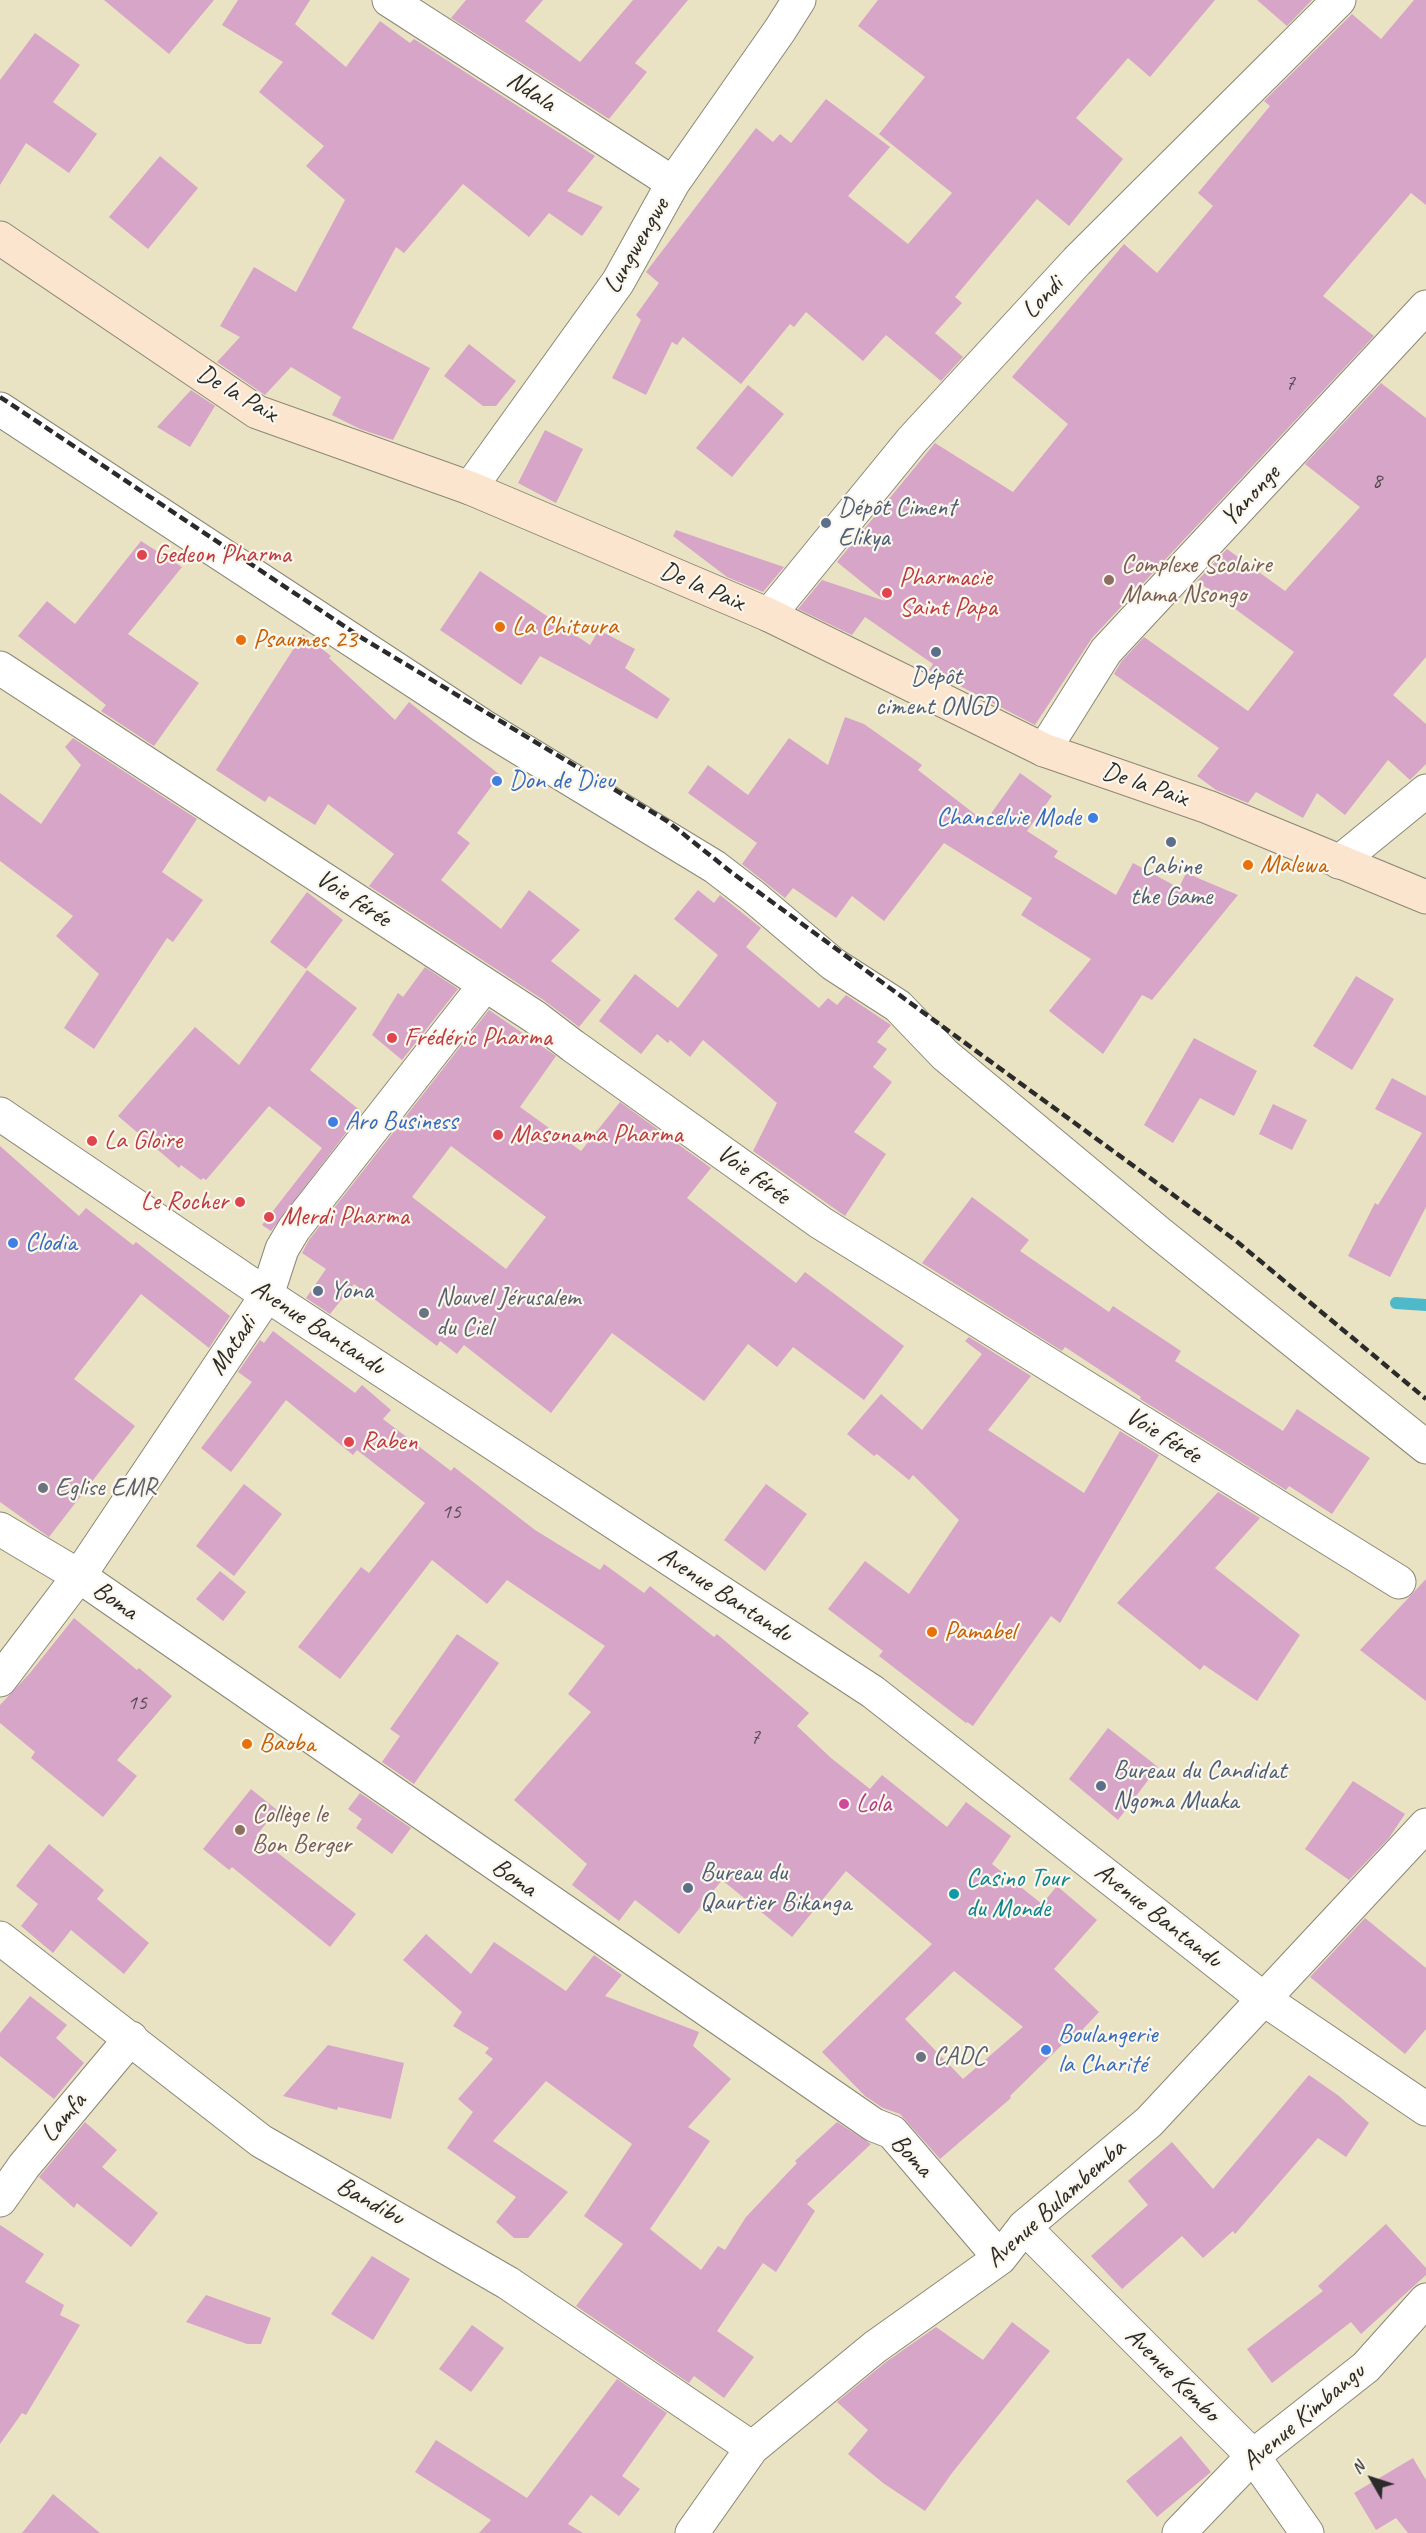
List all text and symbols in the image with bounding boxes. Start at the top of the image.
street label: Ndala [501,65,561,119]
street label: Lungwengwe [597,193,677,299]
street label: Londi [1016,270,1070,326]
street label: De la Paix [191,358,283,430]
house number: 7 [1285,370,1295,396]
street label: Yanonge [1215,459,1287,533]
house number: 8 [1372,468,1382,494]
place label: Dépôt Ciment Elikya [838,492,956,554]
marker: Dépôt Ciment Elikya [819,516,833,530]
place label: Gedeon Pharma [154,539,291,571]
marker: Gedeon Pharma [135,548,149,562]
place label: Complexe Scolaire Mama Nsongo [1121,549,1271,610]
street label: De la Paix [655,555,749,619]
place label: Pharmacie Saint Papa [899,562,997,624]
marker: Complexe Scolaire Mama Nsongo [1102,573,1116,587]
marker: Pharmacie Saint Papa [880,586,894,600]
place label: La Chitoura [512,611,618,643]
marker: La Chitoura [493,620,507,634]
place label: Psaumes 23 [253,624,357,656]
marker: Psaumes 23 [234,633,248,647]
marker: Dépôt ciment ONGD [929,645,943,659]
place label: Dépôt ciment ONGD [875,661,997,722]
street label: De la Paix [1098,756,1192,814]
place label: Don de Dieu [509,765,615,797]
marker: Don de Dieu [490,774,504,788]
place label: Chancelvie Mode [936,802,1081,834]
marker: Chancelvie Mode [1086,811,1100,825]
marker: Cabine the Game [1164,835,1178,849]
place label: Malewa [1260,849,1327,881]
place label: Cabine the Game [1130,851,1212,912]
marker: Malewa [1241,858,1255,872]
street label: Voie férée [310,863,396,935]
place label: Frédéric Pharma [404,1022,552,1054]
marker: Frédéric Pharma [385,1031,399,1045]
place label: Aro Business [345,1106,457,1138]
marker: Aro Business [326,1115,340,1129]
place label: Masonama Pharma [510,1119,683,1151]
place label: La Gloire [104,1125,182,1157]
marker: Masonama Pharma [491,1128,505,1142]
marker: La Gloire [85,1134,99,1148]
street label: Voie férée [710,1138,796,1212]
place label: Le Rocher [140,1186,228,1218]
marker: Le Rocher [233,1195,247,1209]
place label: Merdi Pharma [281,1201,409,1233]
marker: Merdi Pharma [262,1210,276,1224]
place label: Clodia [25,1227,77,1259]
marker: Clodia [6,1236,20,1250]
street label: Avenue Bantandu [245,1273,391,1383]
place label: Yona [330,1275,373,1307]
place label: Nouvel Jérusalem du Ciel [436,1282,580,1344]
marker: Yona [311,1284,325,1298]
marker: Nouvel Jérusalem du Ciel [417,1306,431,1320]
street label: Matadi [202,1311,264,1381]
street label: Voie férée [1120,1401,1206,1471]
place label: Raben [361,1426,418,1458]
marker: Raben [342,1435,356,1449]
place label: Eglise EMR [55,1472,156,1504]
marker: Eglise EMR [36,1481,50,1495]
house number: 15 [441,1499,461,1525]
street label: Avenue Bantandu [652,1540,798,1650]
street label: Boma [87,1575,143,1627]
place label: Pamabel [944,1616,1016,1648]
marker: Pamabel [925,1625,939,1639]
house number: 15 [127,1690,147,1716]
house number: 7 [750,1724,760,1750]
place label: Baoba [259,1728,315,1760]
marker: Baoba [240,1737,254,1751]
place label: Bureau du Candidat Ngoma Muaka [1113,1755,1286,1816]
marker: Bureau du Candidat Ngoma Muaka [1094,1779,1108,1793]
place label: Lola [856,1788,891,1820]
marker: Lola [837,1797,851,1811]
place label: Collège le Bon Berger [252,1799,351,1860]
marker: Collège le Bon Berger [233,1823,247,1837]
street label: Boma [486,1852,542,1904]
place label: Bureau du Qaurtier Bikanga [700,1857,851,1918]
street label: Avenue Bantandu [1088,1857,1228,1975]
place label: Casino Tour du Monde [966,1863,1068,1924]
marker: Bureau du Qaurtier Bikanga [681,1881,695,1895]
marker: Casino Tour du Monde [947,1887,961,1901]
place label: Boulangerie la Charité [1058,2019,1157,2080]
place label: CADC [933,2041,985,2073]
marker: Boulangerie la Charité [1039,2043,1053,2057]
marker: CADC [914,2050,928,2064]
street label: Lamfa [34,2087,94,2149]
street label: Boma [883,2128,939,2184]
street label: Avenue Bulambemba [980,2133,1132,2275]
street label: Bandibu [331,2171,409,2233]
street label: Avenue Kembo [1118,2321,1226,2429]
street label: Avenue Kimbangu [1236,2357,1372,2477]
north arrow [1342,2449,1402,2509]
text: N [1347,2458,1369,2478]

